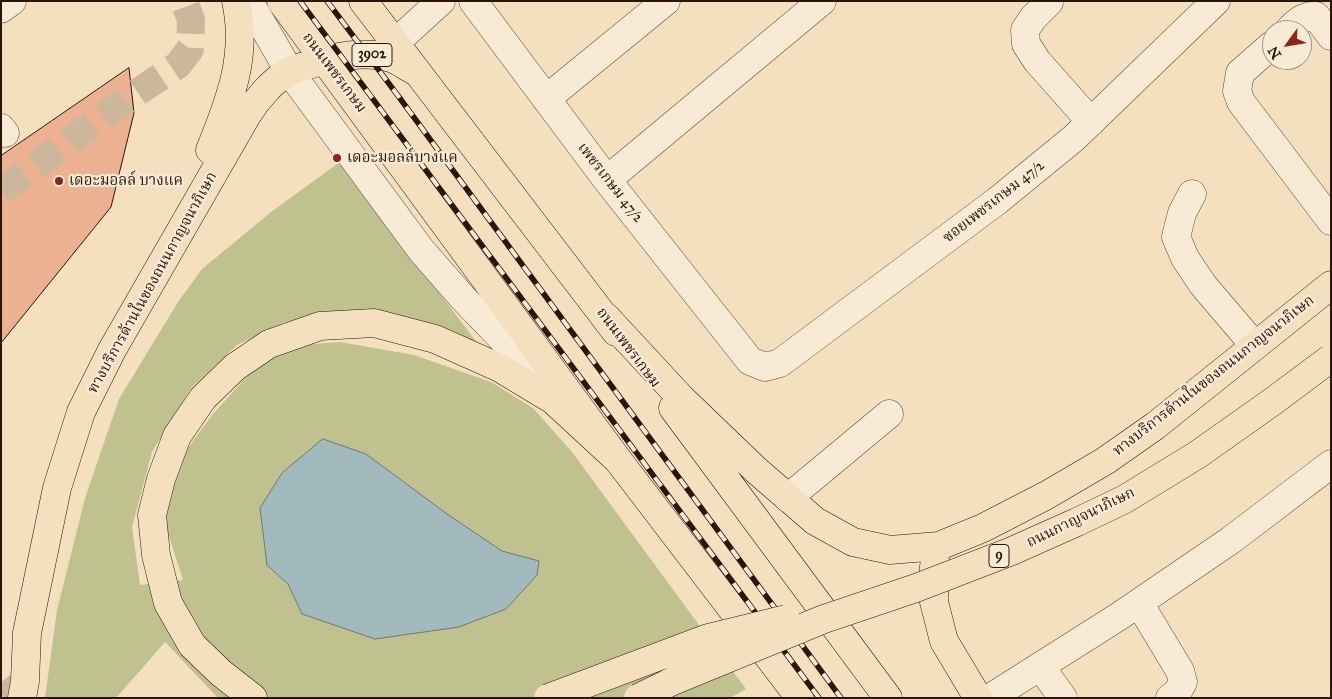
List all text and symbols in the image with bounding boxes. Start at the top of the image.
north arrow [1262,20,1312,70]
street label: ถนนเพชรเกษม [298,29,370,117]
text: N [1264,43,1285,62]
road number: 3902 [352,44,392,66]
street label: เพชรเกษม 47/2 [573,139,647,227]
place label: เดอะมอลล์บางแค [347,149,458,167]
marker: เดอะมอลล์บางแค [331,152,343,164]
street label: ซอยเพชรเกษม 47/2 [940,157,1048,247]
street label: ทางบริการด้านในของถนนกาญจนาภิเษก [84,169,222,397]
place label: เดอะมอลล์ บางแค [69,172,183,190]
marker: เดอะมอลล์ บางแค [53,175,65,187]
street label: ทางบริการด้านในของถนนกาญจนาภิเษก [1110,292,1318,460]
street label: ถนนเพชรเกษม [592,304,664,392]
street label: ถนนกาญจนาภิเษก [1024,484,1138,552]
road number: 9 [989,544,1009,568]

